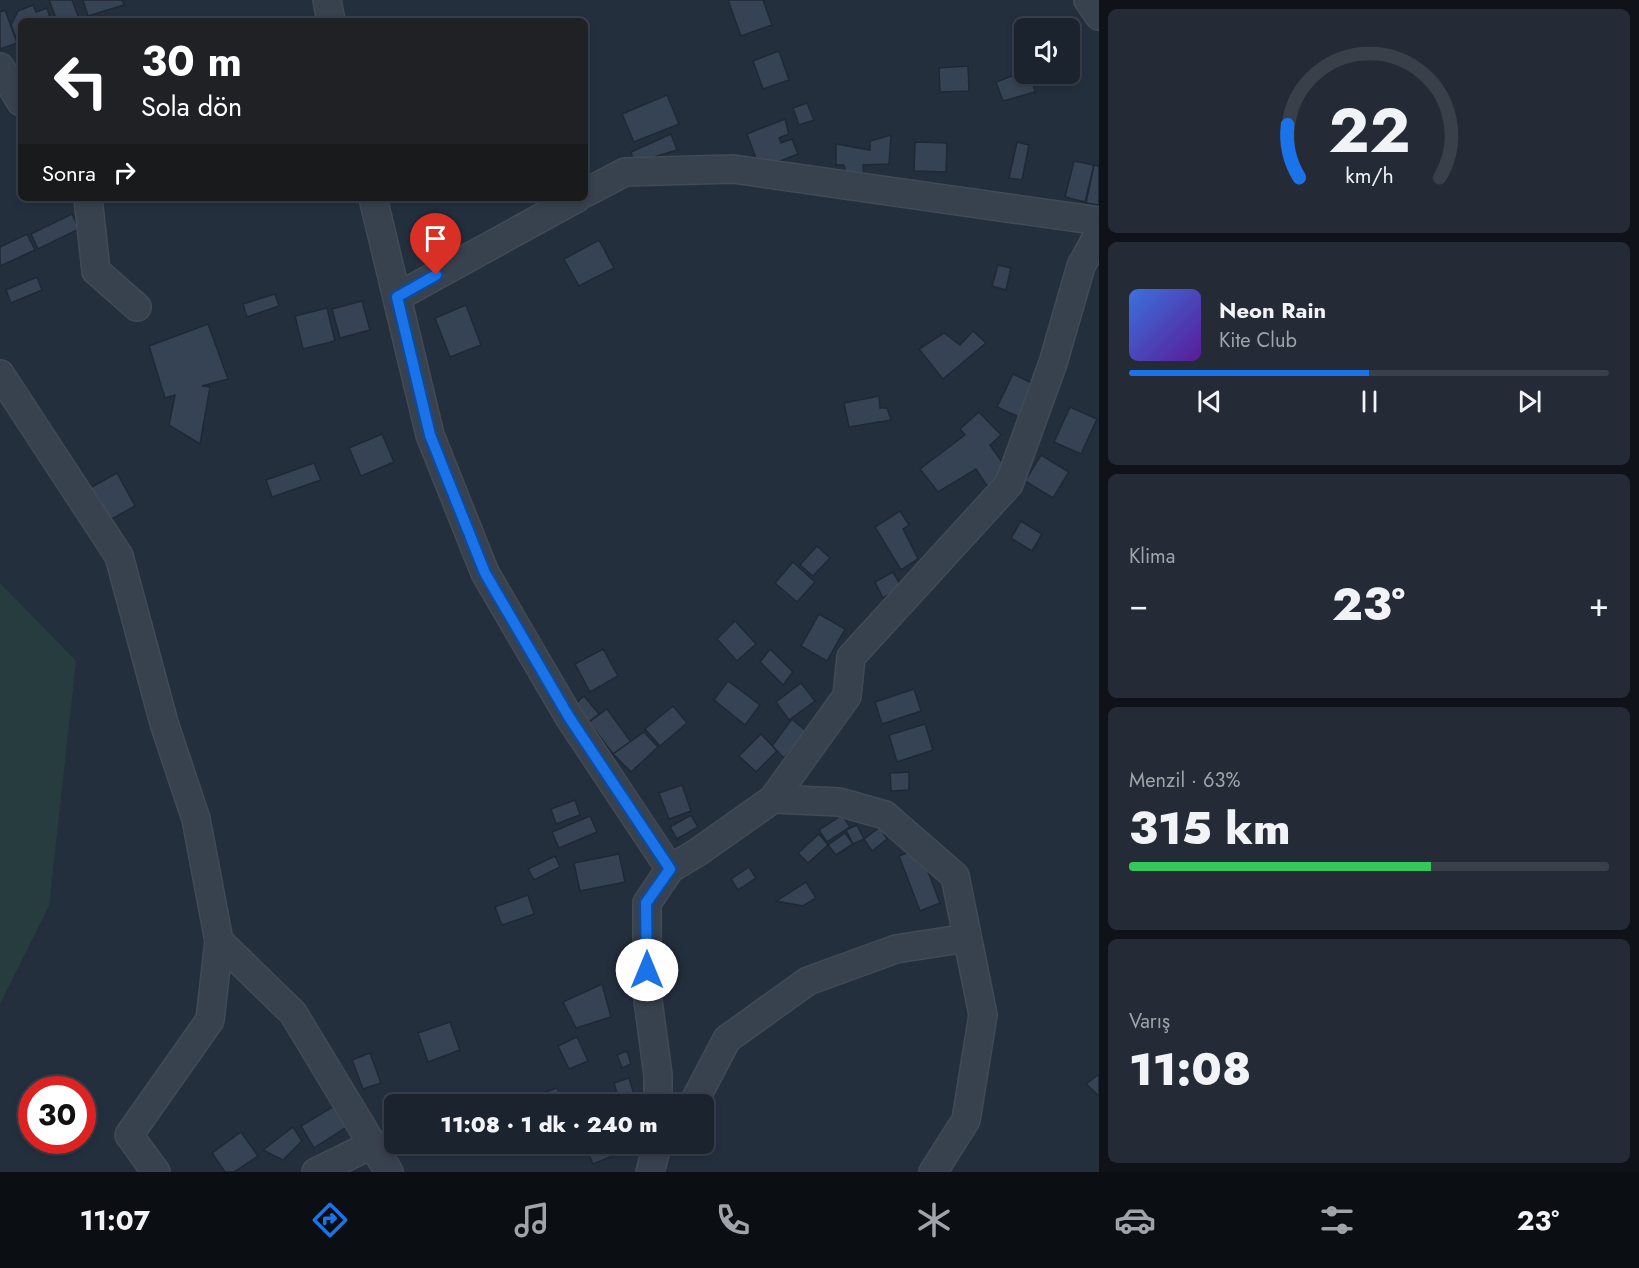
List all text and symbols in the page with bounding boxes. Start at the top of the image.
map controls [1014,18,1080,84]
button: sound [1014,18,1080,84]
text: 30 m [141,31,242,92]
icon: left [42,42,120,120]
text: 22 [1328,85,1410,175]
text: Sola dön [141,87,242,126]
icon: right [108,156,141,189]
text: Sonra [42,157,96,189]
text: km/h [1345,160,1393,191]
pin [410,213,461,275]
icon: arrive [419,222,452,255]
text: Neon Rain [1219,294,1326,326]
text: Kite Club [1219,326,1297,355]
icon: previous [1193,385,1226,418]
icon: pause [1353,385,1386,418]
icon: next [1513,385,1546,418]
text: Klima [1129,542,1175,571]
text: 23° [1332,572,1405,637]
text: − [1129,581,1148,628]
text: + [1589,581,1609,628]
text: Menzil · 63% [1129,766,1240,795]
text: 315 km [1129,796,1291,861]
position arrow [615,938,679,1002]
text: Varış [1129,1007,1170,1036]
text: 11:08 [1129,1037,1251,1102]
speed limit sign: 30 [18,1076,96,1154]
text: 11:08 · 1 dk · 240 m [440,1108,658,1140]
icon: directions [309,1199,351,1241]
icon: music [511,1199,553,1241]
icon: phone [712,1199,754,1241]
icon: climate [913,1199,955,1241]
icon: car [1114,1199,1156,1241]
icon: filters [1316,1199,1358,1241]
text: 11:07 [80,1201,150,1240]
text: 23° [1517,1201,1559,1240]

